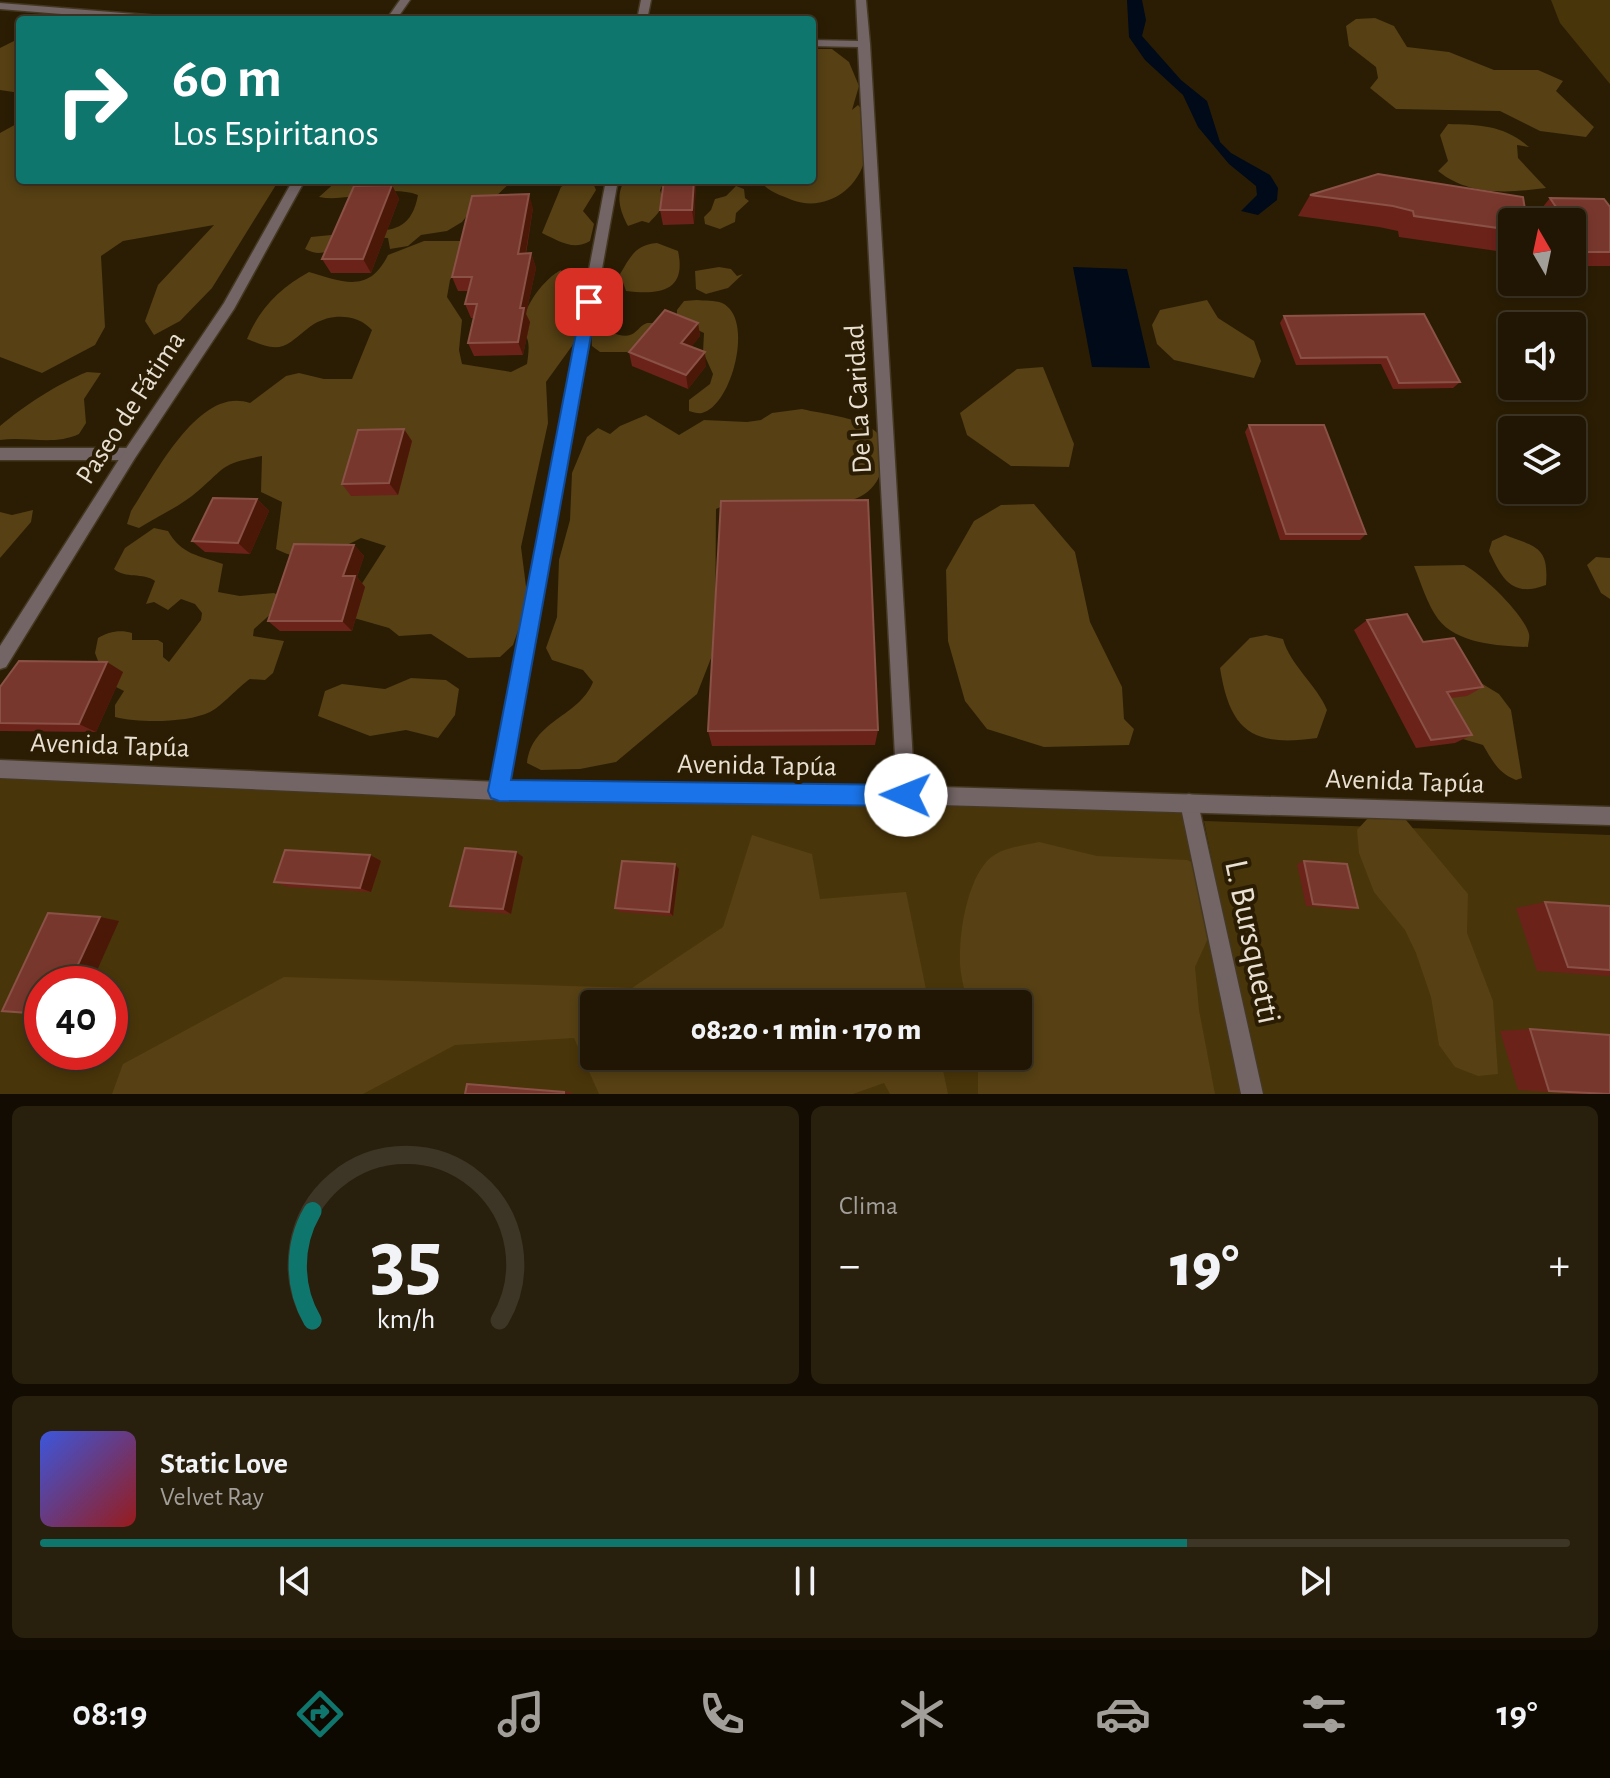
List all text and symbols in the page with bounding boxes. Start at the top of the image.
icon: right [40,48,144,152]
text: 60 m [172,51,282,107]
text: Los Espiritanos [172,116,379,152]
north arrow [1498,208,1586,296]
map controls [1498,208,1586,504]
pin [555,268,623,336]
icon: arrive [567,280,611,324]
button: sound [1498,312,1586,400]
street label: De La Caridad [841,323,877,475]
street label: Paseo de Fátima [71,327,191,489]
button: layers [1498,416,1586,504]
street label: Avenida Tapúa [30,729,190,763]
street label: Avenida Tapúa [677,751,837,781]
position arrow [864,753,948,837]
street label: Avenida Tapúa [1325,765,1485,799]
street label: L. Bursquetti [1218,857,1286,1027]
speed limit sign: 40 [24,966,128,1070]
text: 08:20 · 1 min · 170 m [691,1015,921,1045]
text: Clima [839,1193,898,1219]
text: 35 [370,1220,441,1304]
text: 19° [1170,1237,1239,1297]
text: − [839,1244,860,1288]
text: + [1549,1244,1570,1288]
text: km/h [376,1305,435,1334]
text: Static Love [160,1449,288,1479]
text: Velvet Ray [160,1484,264,1510]
icon: previous [273,1559,317,1603]
icon: pause [783,1559,827,1603]
icon: next [1293,1559,1337,1603]
icon: directions [292,1686,348,1742]
icon: music [493,1686,549,1742]
icon: phone [694,1686,750,1742]
icon: climate [894,1686,950,1742]
icon: car [1095,1686,1151,1742]
icon: filters [1296,1686,1352,1742]
text: 08:19 [72,1696,147,1732]
text: 19° [1497,1696,1538,1732]

